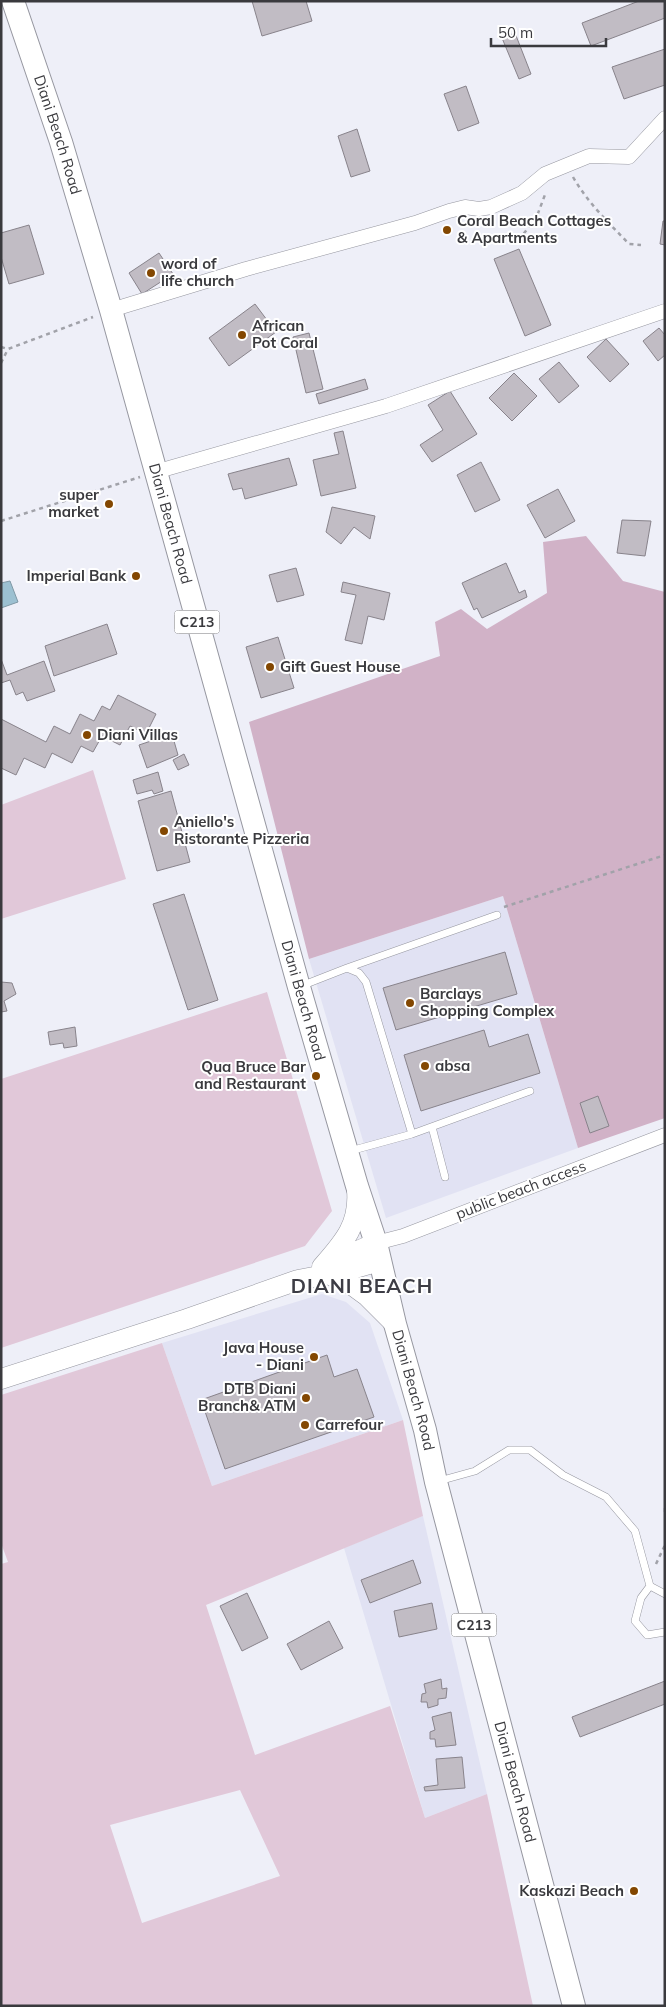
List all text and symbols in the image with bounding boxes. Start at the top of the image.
scale bar [491,15,606,47]
text: 50 m [498,23,533,42]
street label: Diani Beach Road [30,72,86,197]
place label: Coral Beach Cottages & Apartments [457,211,611,247]
marker: Coral Beach Cottages & Apartments [441,224,453,236]
place label: word of life church [161,254,234,290]
marker: word of life church [145,267,157,279]
place label: African Pot Coral [252,316,318,352]
marker: African Pot Coral [236,329,248,341]
street label: Diani Beach Road [145,461,197,586]
place label: super market [48,485,99,521]
marker: super market [103,498,115,510]
place label: Imperial Bank [27,566,127,585]
marker: Imperial Bank [130,570,142,582]
road number: C213 [174,610,220,634]
place label: Gift Guest House [280,657,401,676]
marker: Gift Guest House [264,661,276,673]
place label: Diani Villas [97,725,178,744]
marker: Diani Villas [81,729,93,741]
place label: Aniello's Ristorante Pizzeria [174,812,309,848]
marker: Aniello's Ristorante Pizzeria [158,825,170,837]
street label: Diani Beach Road [277,938,330,1063]
place label: Barclays Shopping Complex [420,984,555,1020]
marker: Barclays Shopping Complex [404,997,416,1009]
place label: absa [435,1056,470,1075]
place label: Qua Bruce Bar and Restaurant [194,1057,306,1093]
marker: absa [419,1060,431,1072]
marker: Qua Bruce Bar and Restaurant [310,1070,322,1082]
street label: public beach access [453,1156,589,1223]
district label: DIANI BEACH [291,1273,433,1298]
street label: Diani Beach Road [388,1327,439,1452]
place label: Java House - Diani [223,1338,304,1374]
marker: Java House - Diani [308,1351,320,1363]
place label: DTB Diani Branch& ATM [198,1379,296,1415]
marker: DTB Diani Branch& ATM [300,1392,312,1404]
place label: Carrefour [315,1415,383,1434]
marker: Carrefour [299,1419,311,1431]
road number: C213 [452,1614,496,1636]
street label: Diani Beach Road [490,1719,541,1845]
place label: Kaskazi Beach [519,1881,624,1900]
marker: Kaskazi Beach [628,1885,640,1897]

